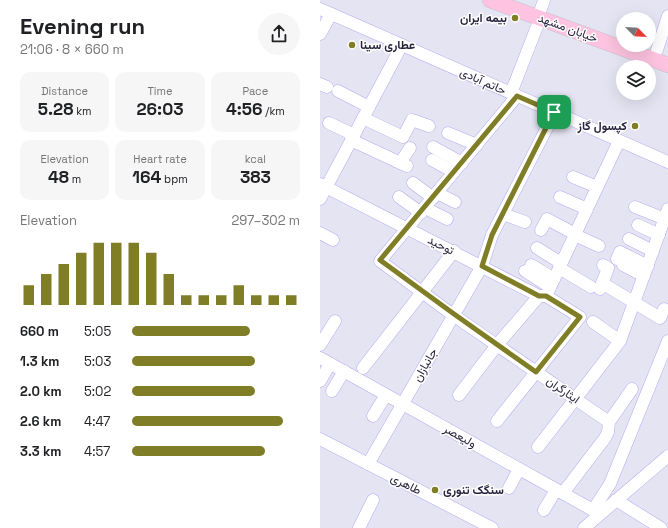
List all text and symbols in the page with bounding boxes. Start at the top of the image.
place label: بیمه ایران [460,10,507,26]
street label: خیابان مشهد [536,10,600,46]
text: Evening run [20,12,145,40]
north arrow [616,12,656,52]
map controls [616,12,656,100]
button: share [258,13,300,55]
marker: بیمه ایران [510,13,520,23]
place label: عطاری سینا [360,37,415,53]
marker: عطاری سینا [347,40,357,50]
text: 21:06 · 8 × 660 m [20,41,124,58]
button: layers [616,60,656,100]
street label: حاتم آبادی [457,64,509,98]
text: Distance [41,84,88,98]
text: Time [147,84,173,98]
text: Pace [242,84,268,98]
pin [537,95,571,129]
text: 5.28 [38,98,73,120]
text: 26:03 [136,98,184,120]
text: 4:56 [226,98,262,120]
icon: arrive [543,101,565,123]
text: km [73,104,92,118]
text: /km [262,104,285,118]
place label: کپسول گاز [577,118,628,134]
marker: کپسول گاز [630,121,640,131]
text: Elevation [41,152,89,166]
text: Heart rate [133,152,187,166]
text: kcal [245,152,266,166]
text: 48 [48,166,69,188]
text: 164 [132,166,161,188]
text: 383 [240,166,271,188]
text: m [69,172,81,186]
text: bpm [161,172,188,186]
text: Elevation [20,212,77,229]
text: 297–302 m [231,212,300,229]
street label: توحید [425,232,457,259]
text: 660 m [20,323,59,340]
text: 5:05 [84,323,111,340]
street label: جانبازان [409,345,441,385]
text: 1.3 km [20,353,59,370]
text: 5:03 [84,353,111,370]
street label: ایثارگران [543,373,583,407]
text: 2.0 km [20,383,62,400]
text: 5:02 [84,383,111,400]
text: 2.6 km [20,413,61,430]
text: 4:47 [84,413,110,430]
street label: ولیعصر [440,420,479,451]
text: 3.3 km [20,443,61,460]
text: 4:57 [84,443,110,460]
street label: طاهری [388,470,424,499]
place label: سنگک تنوری [443,482,504,498]
marker: سنگک تنوری [430,485,440,495]

